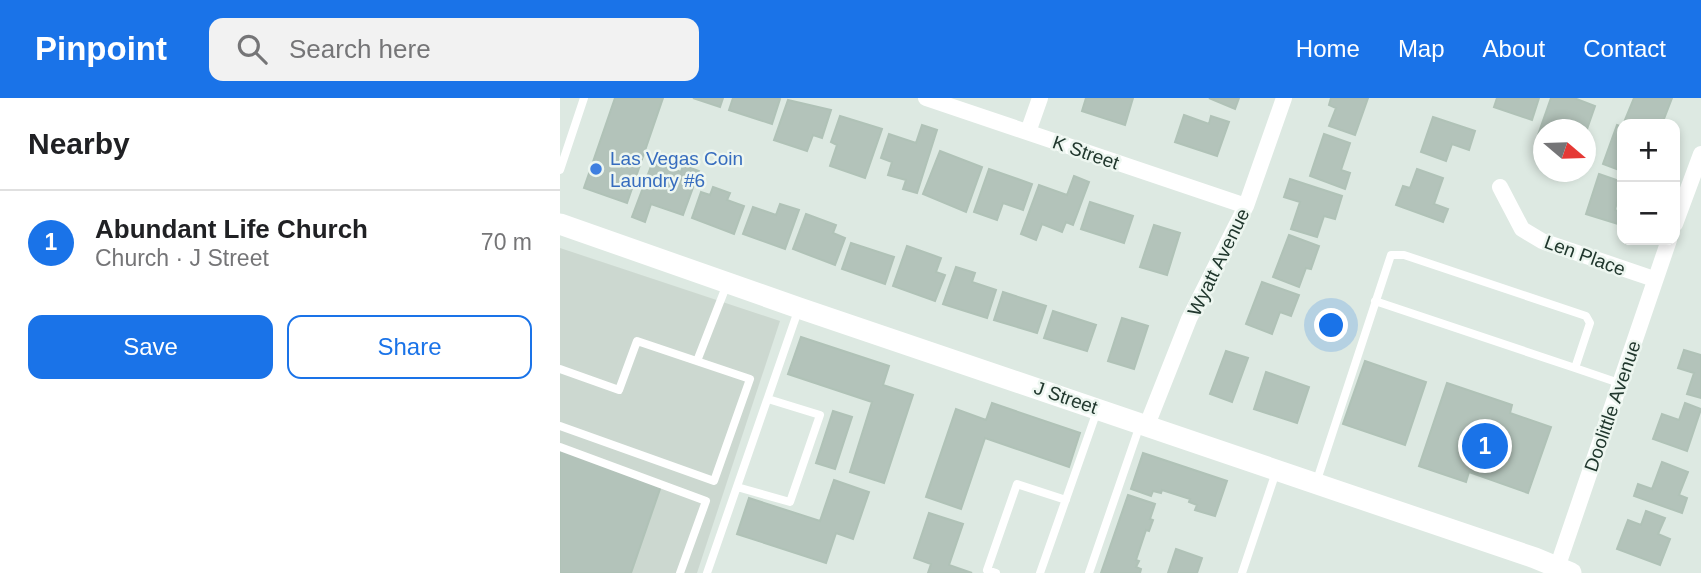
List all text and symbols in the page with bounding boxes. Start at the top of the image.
search box [209,18,699,81]
text: Pinpoint [35,30,167,67]
icon: search [233,30,271,68]
text: Search here [289,34,431,64]
text: Home [1296,35,1360,62]
text: Map [1398,35,1445,62]
text: About [1483,35,1545,62]
text: Contact [1583,35,1666,62]
north arrow [1533,119,1596,182]
map controls [1617,119,1680,245]
button: + [1617,119,1680,182]
text: Nearby [28,127,130,160]
street label: K Street [1050,131,1122,174]
place label: Las Vegas Coin Laundry #6 [610,148,743,191]
marker: Las Vegas Coin Laundry #6 [588,161,604,177]
button: − [1617,182,1680,245]
street label: Wyatt Avenue [1183,205,1253,319]
text: Abundant Life Church [95,214,368,244]
text: 1 [45,229,57,255]
text: 70 m [481,229,532,255]
street label: Len Place [1542,231,1628,280]
text: Church · J Street [95,245,269,271]
your location [1314,308,1348,342]
button: Save [28,315,273,379]
button: Share [287,315,532,379]
street label: Doolittle Avenue [1580,338,1645,474]
street label: J Street [1031,377,1101,418]
pin: 1 [1462,420,1508,472]

